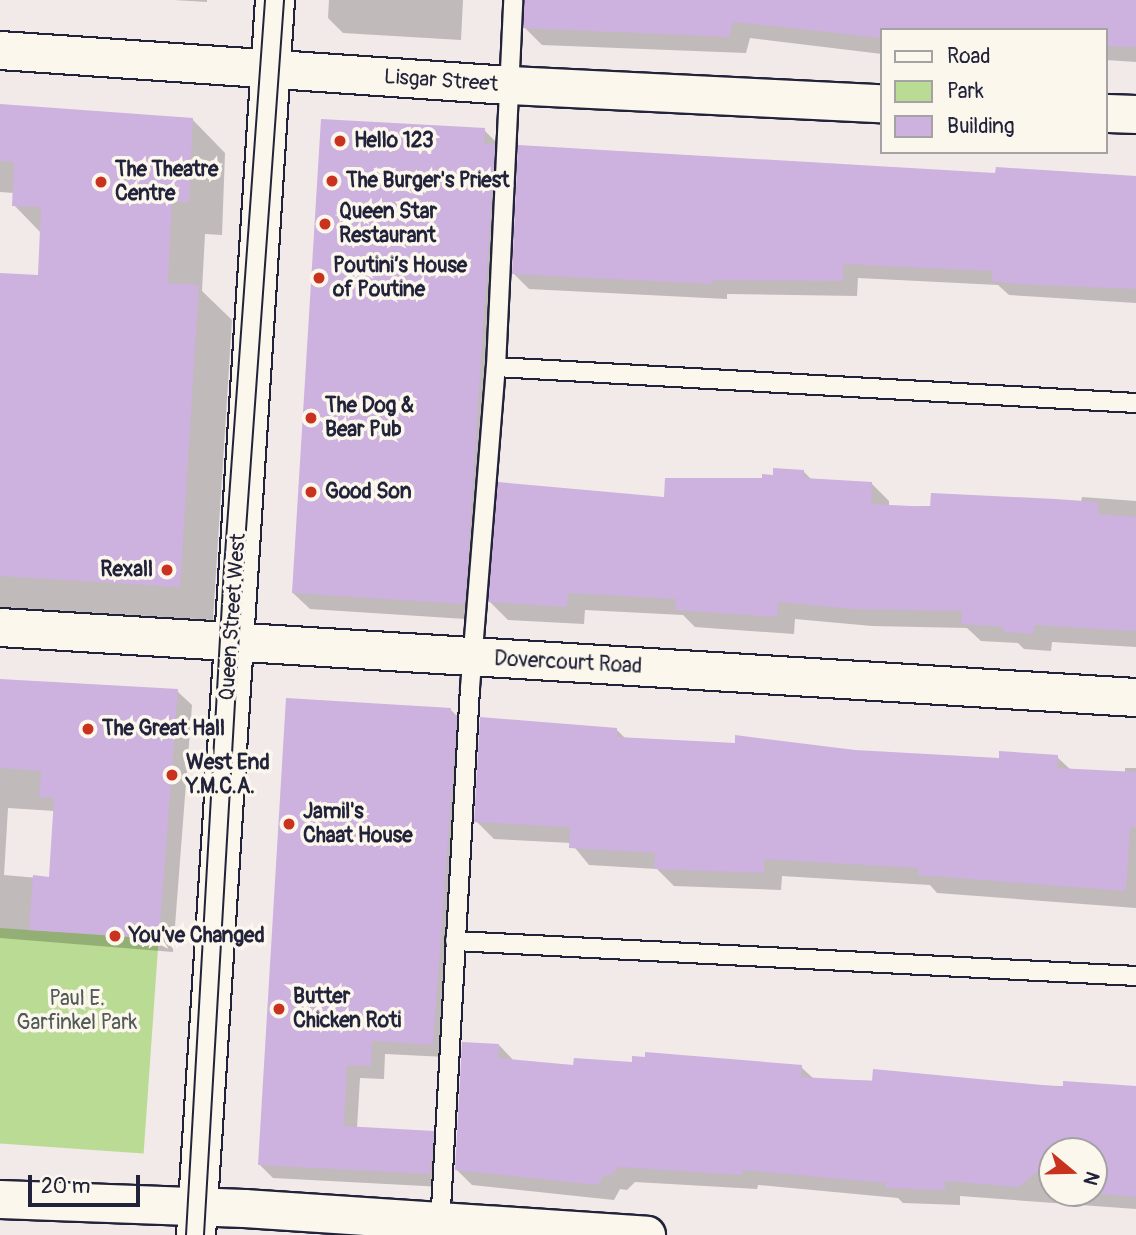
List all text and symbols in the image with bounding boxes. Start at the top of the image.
legend [880,28,1108,154]
text: Road [947,43,991,70]
street label: Lisgar Street [383,64,499,98]
text: Park [947,78,984,105]
text: Building [947,113,1014,140]
place label: Hello 123 [354,128,434,154]
marker: Hello 123 [332,133,348,149]
place label: The Theatre Centre [115,157,218,207]
place label: The Burger's Priest [346,168,509,194]
marker: The Burger's Priest [324,173,340,189]
marker: The Theatre Centre [93,174,109,190]
place label: Queen Star Restaurant [339,199,437,249]
marker: Queen Star Restaurant [317,216,333,232]
place label: Poutini’s House of Poutine [333,253,467,303]
marker: Poutini’s House of Poutine [311,270,327,286]
place label: The Dog & Bear Pub [325,393,414,443]
marker: The Dog & Bear Pub [303,410,319,426]
place label: Good Son [325,479,412,505]
marker: Good Son [303,484,319,500]
street label: Queen Street West [215,532,251,702]
place label: Rexall [100,557,153,583]
marker: Rexall [159,562,175,578]
street label: Dovercourt Road [493,647,643,679]
place label: The Great Hall [102,716,225,742]
marker: The Great Hall [80,721,96,737]
place label: West End Y.M.C.A. [186,750,270,800]
marker: West End Y.M.C.A. [164,767,180,783]
place label: Jamil's Chaat House [303,799,413,849]
marker: Jamil's Chaat House [281,816,297,832]
place label: You've Changed [129,923,265,949]
marker: You've Changed [107,928,123,944]
place label: Butter Chicken Roti [293,984,401,1034]
park label: Paul E. Garfinkel Park [17,986,137,1036]
marker: Butter Chicken Roti [271,1001,287,1017]
north arrow [1038,1137,1108,1207]
scale bar [32,1162,144,1206]
text: N [1078,1168,1104,1188]
text: 20 m [41,1173,90,1200]

